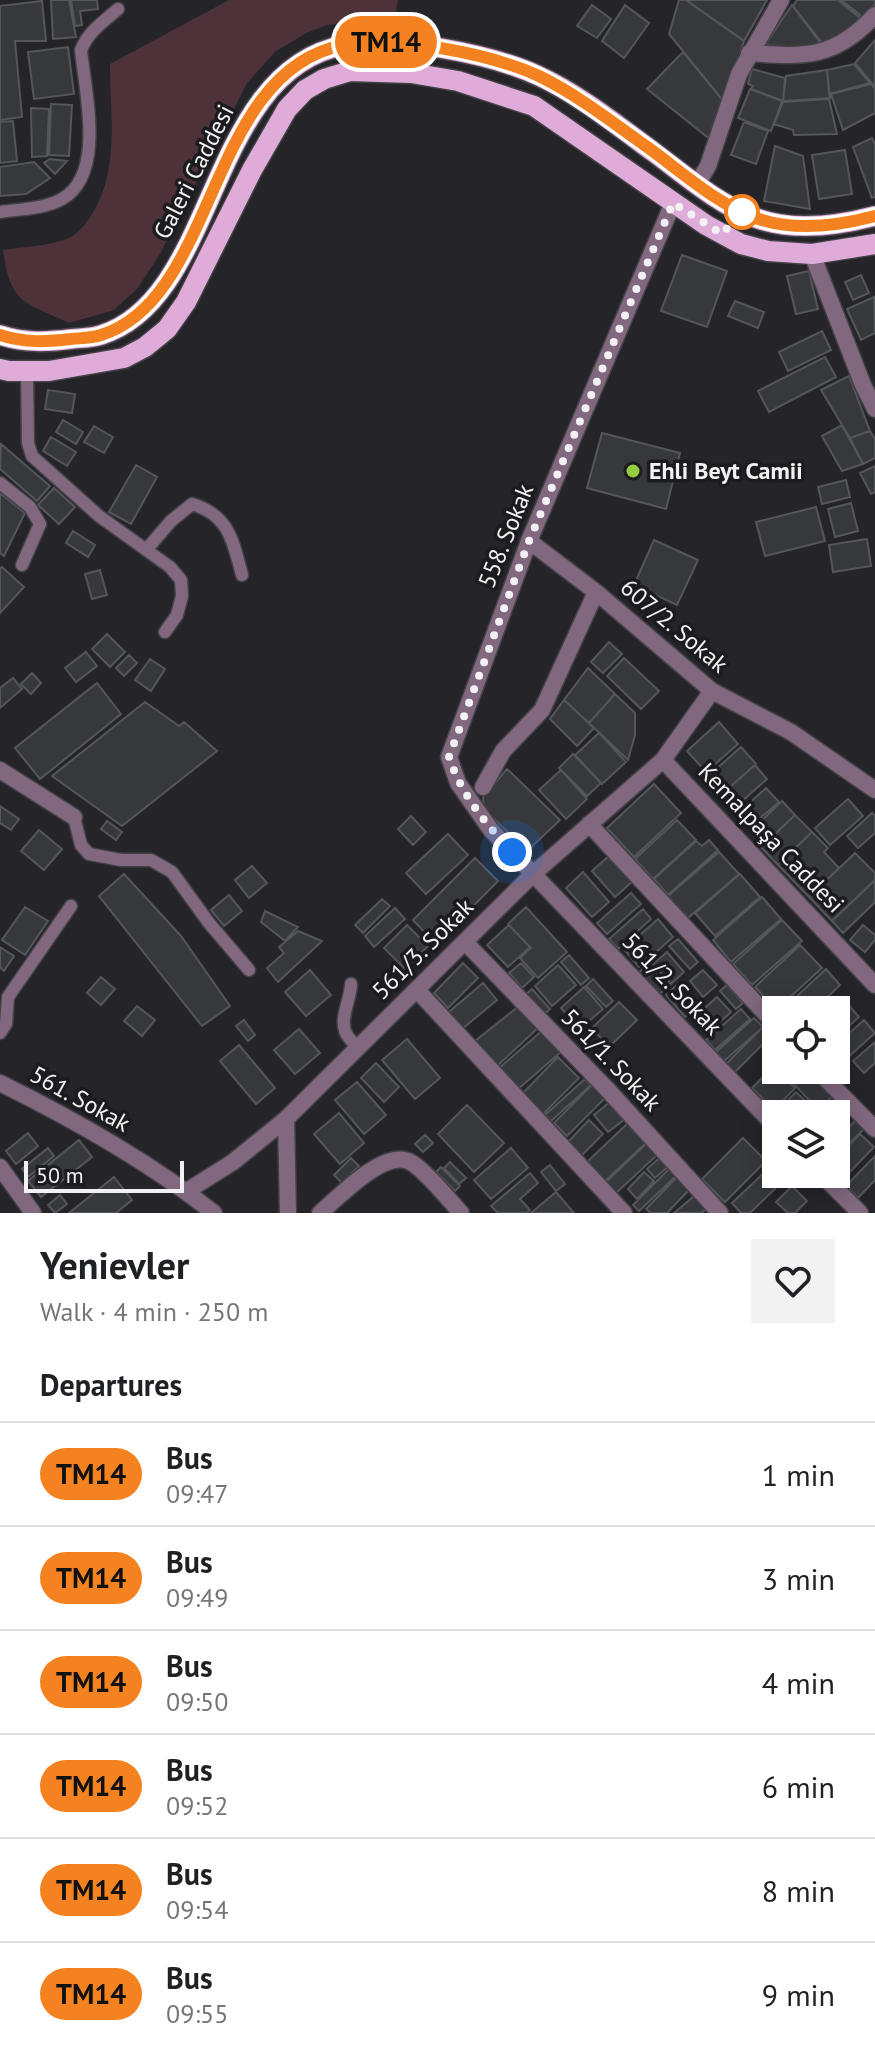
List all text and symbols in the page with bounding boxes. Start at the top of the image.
line badge: TM14 [330,16,442,68]
text: TM14 [351,23,421,60]
street label: Galeri Caddesi [146,99,241,244]
unlabelled marker [725,195,759,229]
place label: Ehli Beyt Camii [649,455,803,486]
marker: Ehli Beyt Camii [624,462,642,480]
street label: 558. Sokak [471,479,541,592]
street label: 607/2. Sokak [614,572,735,680]
street label: Kemalpaşa Caddesi [692,756,851,919]
your location [492,832,532,872]
street label: 561/3. Sokak [365,891,480,1006]
street label: 561/2. Sokak [616,926,729,1042]
map controls [762,996,850,1188]
button: locate [762,996,850,1084]
street label: 561/1. Sokak [555,1002,668,1118]
street label: 561. Sokak [25,1058,136,1139]
button: layers [762,1100,850,1188]
scale bar [24,1157,184,1193]
text: 50 m [36,1161,84,1189]
button: heart [751,1239,835,1323]
text: Yenievler [40,1240,189,1289]
text: Walk · 4 min · 250 m [40,1295,268,1328]
text: Departures [40,1365,182,1404]
text: Bus [166,1438,213,1477]
text: TM14 [56,1455,126,1492]
text: 1 min [762,1455,835,1494]
text: 09:47 [166,1477,228,1510]
text: Bus [166,1542,213,1581]
text: TM14 [56,1559,126,1596]
text: 3 min [762,1559,835,1598]
text: 09:49 [166,1581,228,1614]
text: Bus [166,1646,213,1685]
text: TM14 [56,1663,126,1700]
text: 4 min [762,1663,835,1702]
text: 09:50 [166,1685,228,1718]
text: Bus [166,1750,213,1789]
text: TM14 [56,1767,126,1804]
text: 6 min [762,1767,835,1806]
text: 09:52 [166,1789,228,1822]
text: Bus [166,1854,213,1893]
text: TM14 [56,1871,126,1908]
text: 8 min [762,1871,835,1910]
text: 09:54 [166,1893,228,1926]
text: Bus [166,1958,213,1997]
text: TM14 [56,1975,126,2012]
text: 9 min [762,1975,835,2014]
text: 09:55 [166,1997,228,2030]

